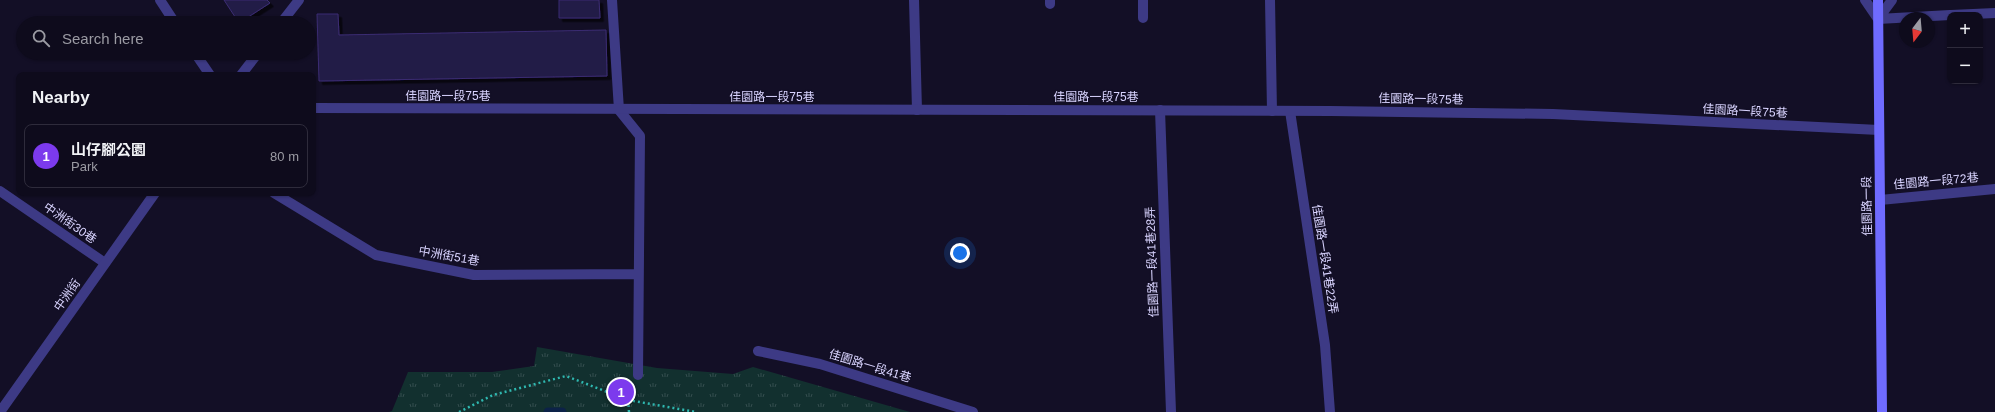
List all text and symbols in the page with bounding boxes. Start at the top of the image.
north arrow [1899,12,1935,48]
map controls [1947,12,1983,84]
button: + [1947,12,1983,48]
search box [16,16,316,60]
icon: search [30,27,52,49]
text: Search here [62,30,144,47]
button: − [1947,48,1983,84]
text: Nearby [32,88,90,107]
street label: 佳園路一段75巷 [405,89,491,103]
street label: 佳園路一段75巷 [729,90,815,104]
street label: 佳園路一段75巷 [1053,90,1139,104]
street label: 佳園路一段75巷 [1378,91,1464,107]
street label: 佳園路一段75巷 [1702,102,1788,120]
text: 山仔腳公園 [71,141,146,158]
text: 1 [42,149,50,164]
text: 80 m [270,149,299,164]
text: Park [71,159,98,174]
street label: 佳園路一段72巷 [1893,170,1979,192]
street label: 佳園路一段 [1859,176,1875,236]
street label: 中洲街30巷 [41,200,99,246]
street label: 佳園路一段41巷22弄 [1309,203,1341,315]
street label: 佳園路一段41巷28弄 [1143,206,1161,318]
your location [950,243,970,263]
street label: 中洲街51巷 [418,244,480,268]
street label: 中洲街 [51,276,83,314]
street label: 佳園路一段41巷 [827,347,913,385]
pin: 1 [608,377,634,407]

